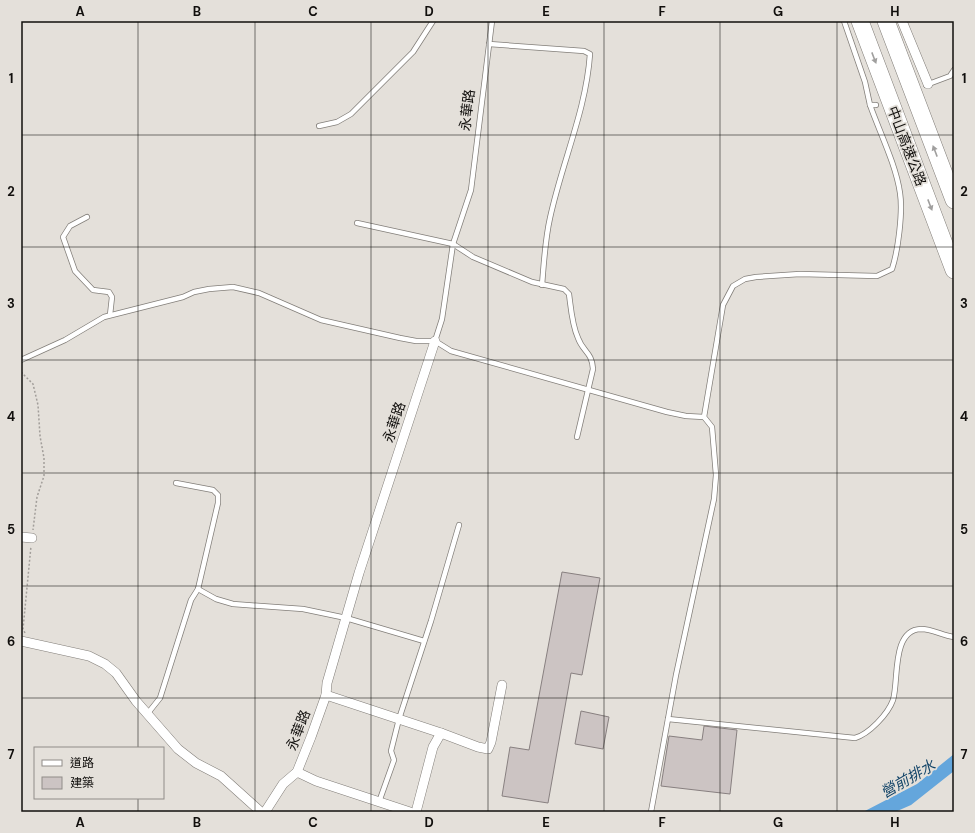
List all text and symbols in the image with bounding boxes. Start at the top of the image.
text: A [75,3,85,20]
text: B [193,3,201,20]
text: C [308,3,318,20]
text: D [424,3,434,20]
text: E [542,3,550,20]
text: F [658,3,666,20]
text: G [773,3,783,20]
text: H [890,3,900,20]
one-way arrow [871,52,877,64]
text: 1 [9,70,13,87]
text: 1 [962,70,966,87]
street label: 永華路 [456,88,478,132]
street label: 中山高速公路 [884,104,930,188]
one-way arrow [932,144,938,156]
text: 2 [7,183,15,200]
text: 2 [960,183,968,200]
one-way arrow [927,200,933,212]
text: 3 [7,295,15,312]
text: 3 [960,295,968,312]
street label: 永華路 [379,399,409,445]
text: 4 [7,408,15,425]
text: 4 [960,408,968,425]
text: 5 [7,521,15,538]
text: 5 [960,521,968,538]
text: 6 [7,633,15,650]
text: 6 [960,633,968,650]
street label: 永華路 [282,707,314,753]
text: 7 [8,746,15,763]
text: 7 [961,746,968,763]
legend [34,747,164,799]
text: 道路 [70,755,94,771]
water label: 營前排水 [877,755,940,803]
text: 建築 [70,775,94,791]
text: A [75,814,85,831]
text: B [193,814,201,831]
text: C [308,814,318,831]
text: D [424,814,434,831]
text: E [542,814,550,831]
text: F [658,814,666,831]
text: G [773,814,783,831]
text: H [890,814,900,831]

